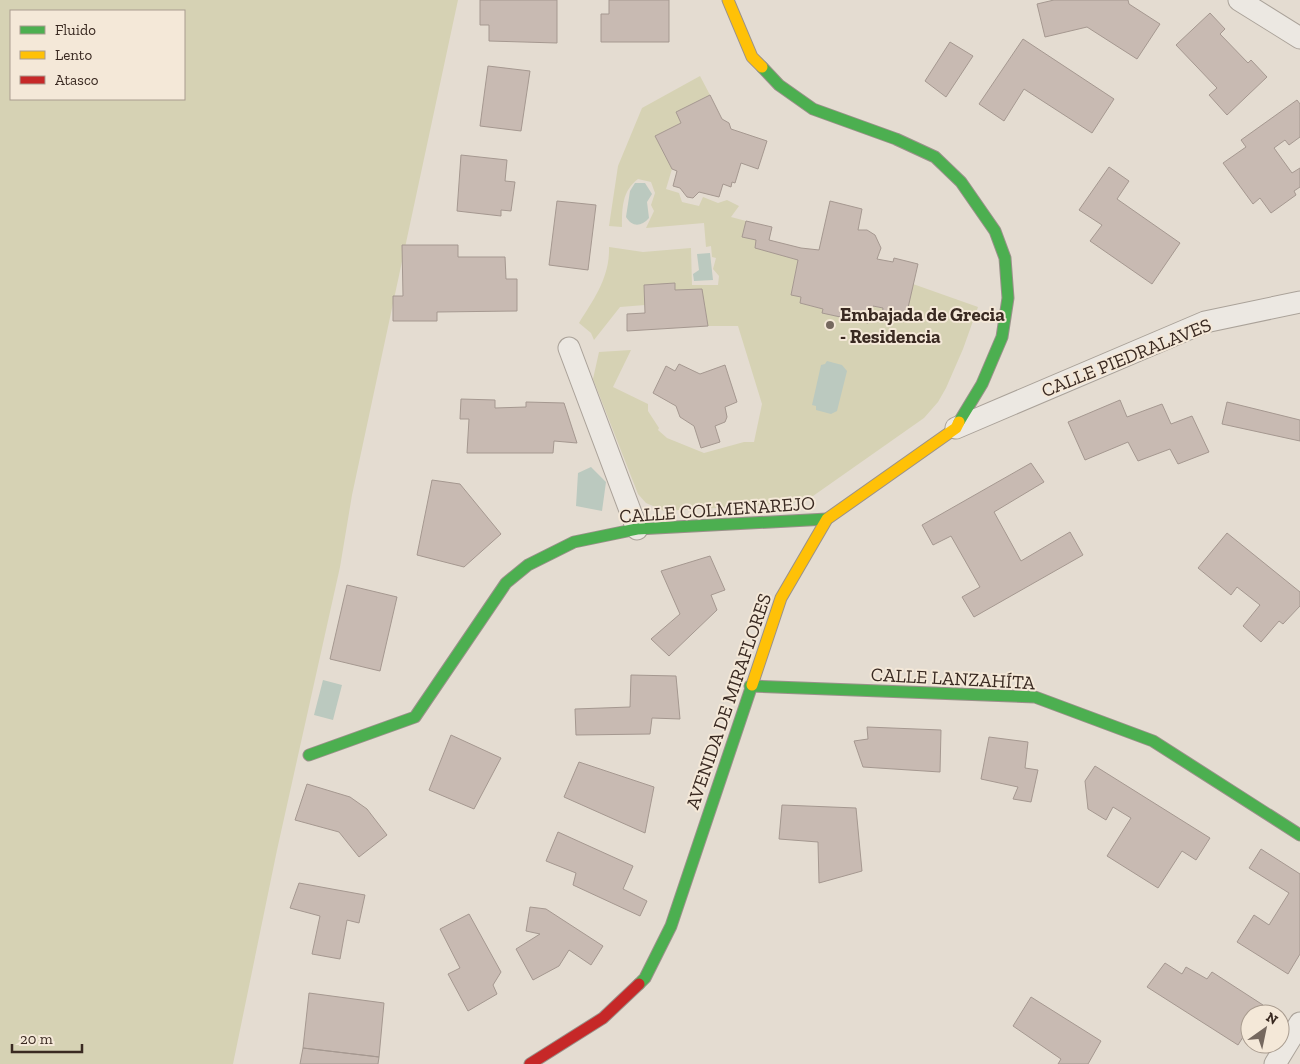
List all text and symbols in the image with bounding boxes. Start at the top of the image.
legend [10,10,185,100]
text: Fluido [55,21,96,39]
text: Lento [55,46,92,64]
text: Atasco [55,71,99,89]
place label: Embajada de Grecia - Residencia [840,303,1005,348]
street label: CALLE PIEDRALAVES [1038,313,1214,402]
marker: Embajada de Grecia - Residencia [824,319,836,331]
street label: CALLE COLMENAREJO [618,491,816,528]
street label: AVENIDA DE MIRAFLORES [681,590,776,812]
street label: CALLE LANZAHÍTA [870,663,1036,694]
north arrow [1240,1004,1290,1054]
text: N [1263,1008,1281,1029]
scale bar [12,1022,82,1054]
text: 20 m [20,1030,53,1048]

